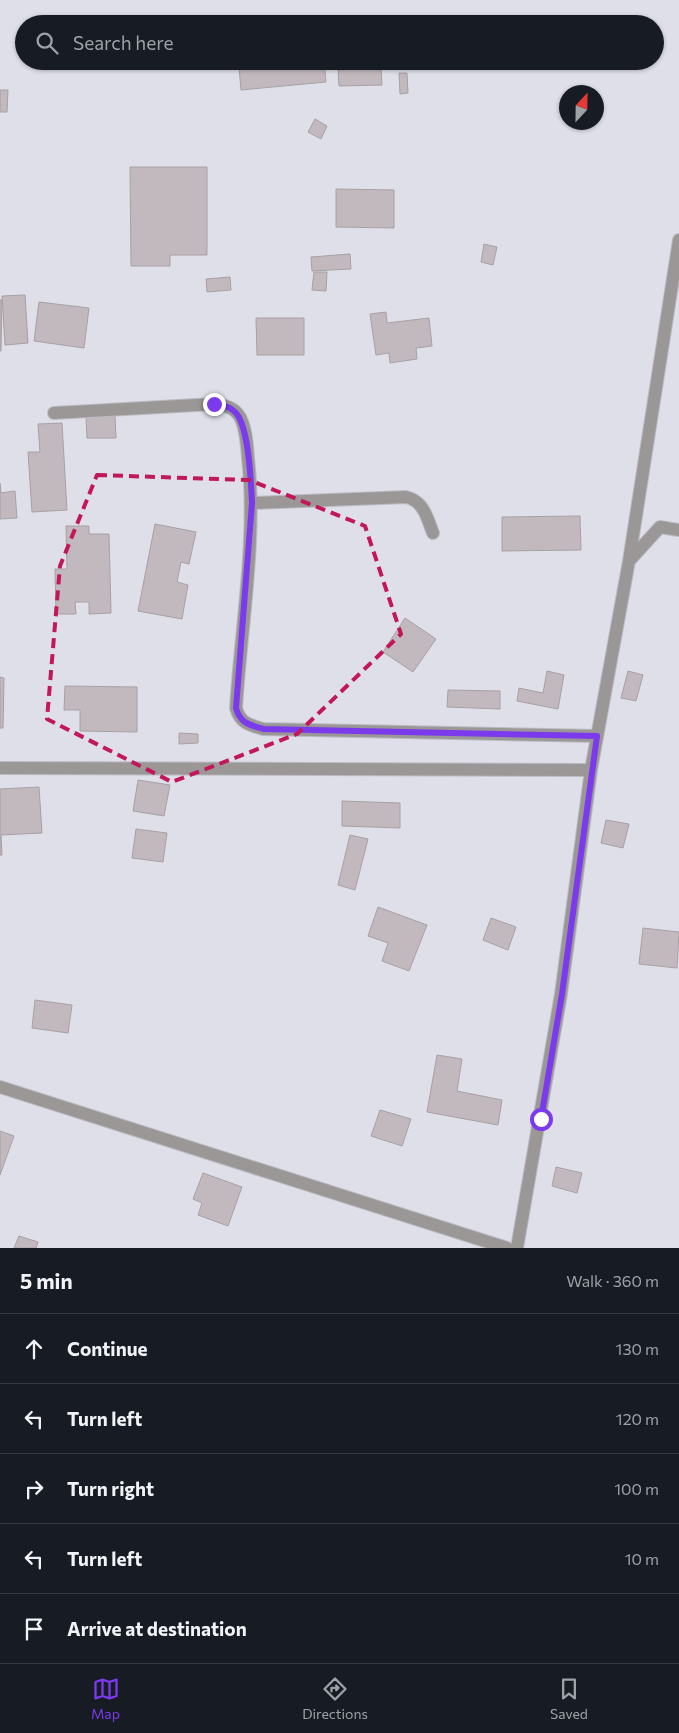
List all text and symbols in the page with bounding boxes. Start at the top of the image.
search box [15,15,664,70]
icon: search [33,29,61,57]
text: Search here [73,31,173,54]
north arrow [559,85,604,130]
route end [203,393,226,416]
route start [530,1108,553,1131]
text: 5 min [20,1268,73,1293]
text: Walk · 360 m [566,1271,659,1290]
icon: ahead [20,1335,48,1363]
text: Continue [67,1337,147,1360]
text: 130 m [616,1339,659,1358]
icon: left [20,1405,48,1433]
text: Turn left [67,1407,142,1430]
text: 120 m [616,1409,659,1428]
icon: right [20,1475,48,1503]
text: Turn right [67,1477,154,1500]
text: 100 m [614,1479,659,1498]
icon: left [20,1545,48,1573]
text: Turn left [67,1547,142,1570]
text: 10 m [625,1549,659,1568]
icon: arrive [20,1615,48,1643]
text: Arrive at destination [67,1617,247,1640]
tab: Map [91,1675,120,1722]
tab: Directions [302,1675,368,1722]
tab: Saved [550,1675,588,1722]

